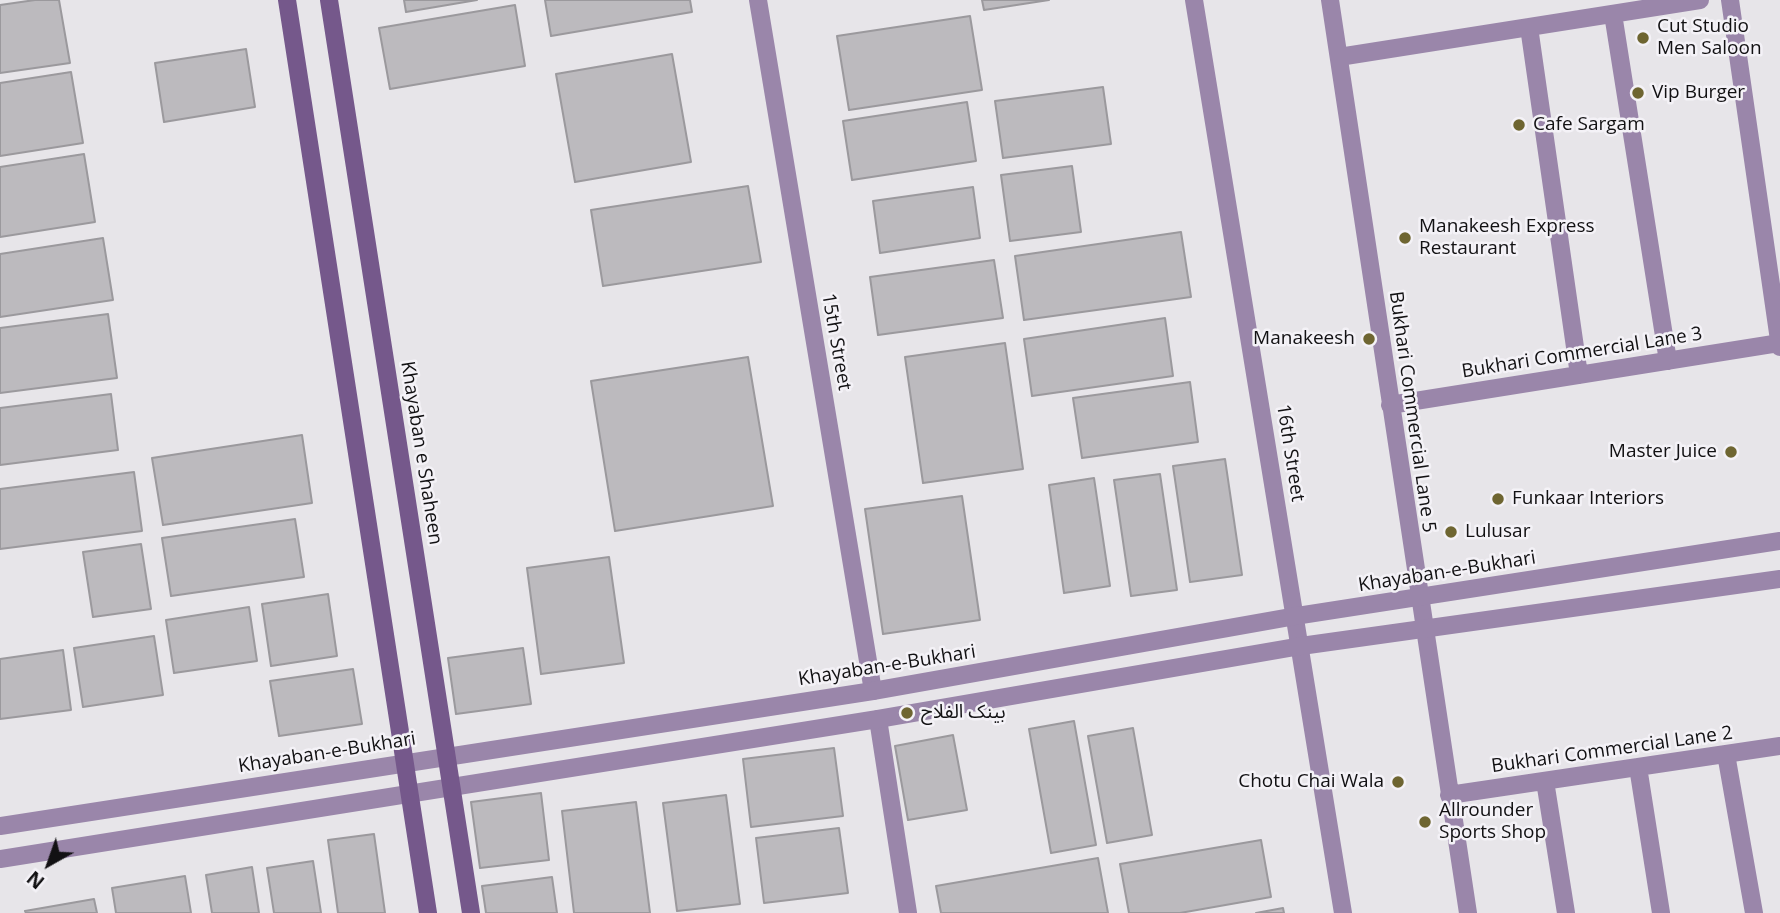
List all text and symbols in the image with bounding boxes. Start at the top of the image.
place label: Cut Studio Men Saloon [1657,16,1762,60]
marker: Cut Studio Men Saloon [1635,30,1651,46]
place label: Vip Burger [1652,82,1745,104]
marker: Vip Burger [1630,85,1646,101]
place label: Cafe Sargam [1533,114,1645,136]
marker: Cafe Sargam [1511,117,1527,133]
place label: Manakeesh Express Restaurant [1419,216,1594,260]
marker: Manakeesh Express Restaurant [1397,230,1413,246]
street label: Bukhari Commercial Lane 5 [1384,290,1440,534]
street label: 15th Street [816,292,856,392]
street label: Bukhari Commercial Lane 3 [1460,323,1704,383]
place label: Manakeesh [1253,328,1355,350]
marker: Manakeesh [1361,331,1377,347]
street label: Khayaban e Shaheen [395,360,447,546]
street label: 16th Street [1271,403,1309,503]
place label: Master Juice [1609,441,1717,463]
marker: Master Juice [1723,444,1739,460]
place label: Funkaar Interiors [1512,488,1664,510]
marker: Funkaar Interiors [1490,491,1506,507]
place label: Lulusar [1465,521,1530,543]
marker: Lulusar [1443,524,1459,540]
street label: Khayaban-e-Bukhari [1357,547,1537,597]
street label: Khayaban-e-Bukhari [797,641,977,691]
place label: بینک الفلاح [921,702,1006,724]
marker: بینک الفلاح [899,705,915,721]
street label: Bukhari Commercial Lane 2 [1490,722,1734,778]
street label: Khayaban-e-Bukhari [237,728,417,778]
place label: Chotu Chai Wala [1238,771,1384,793]
marker: Chotu Chai Wala [1390,774,1406,790]
place label: Allrounder Sports Shop [1439,800,1546,844]
marker: Allrounder Sports Shop [1417,814,1433,830]
north arrow [14,829,84,899]
text: N [21,865,50,895]

